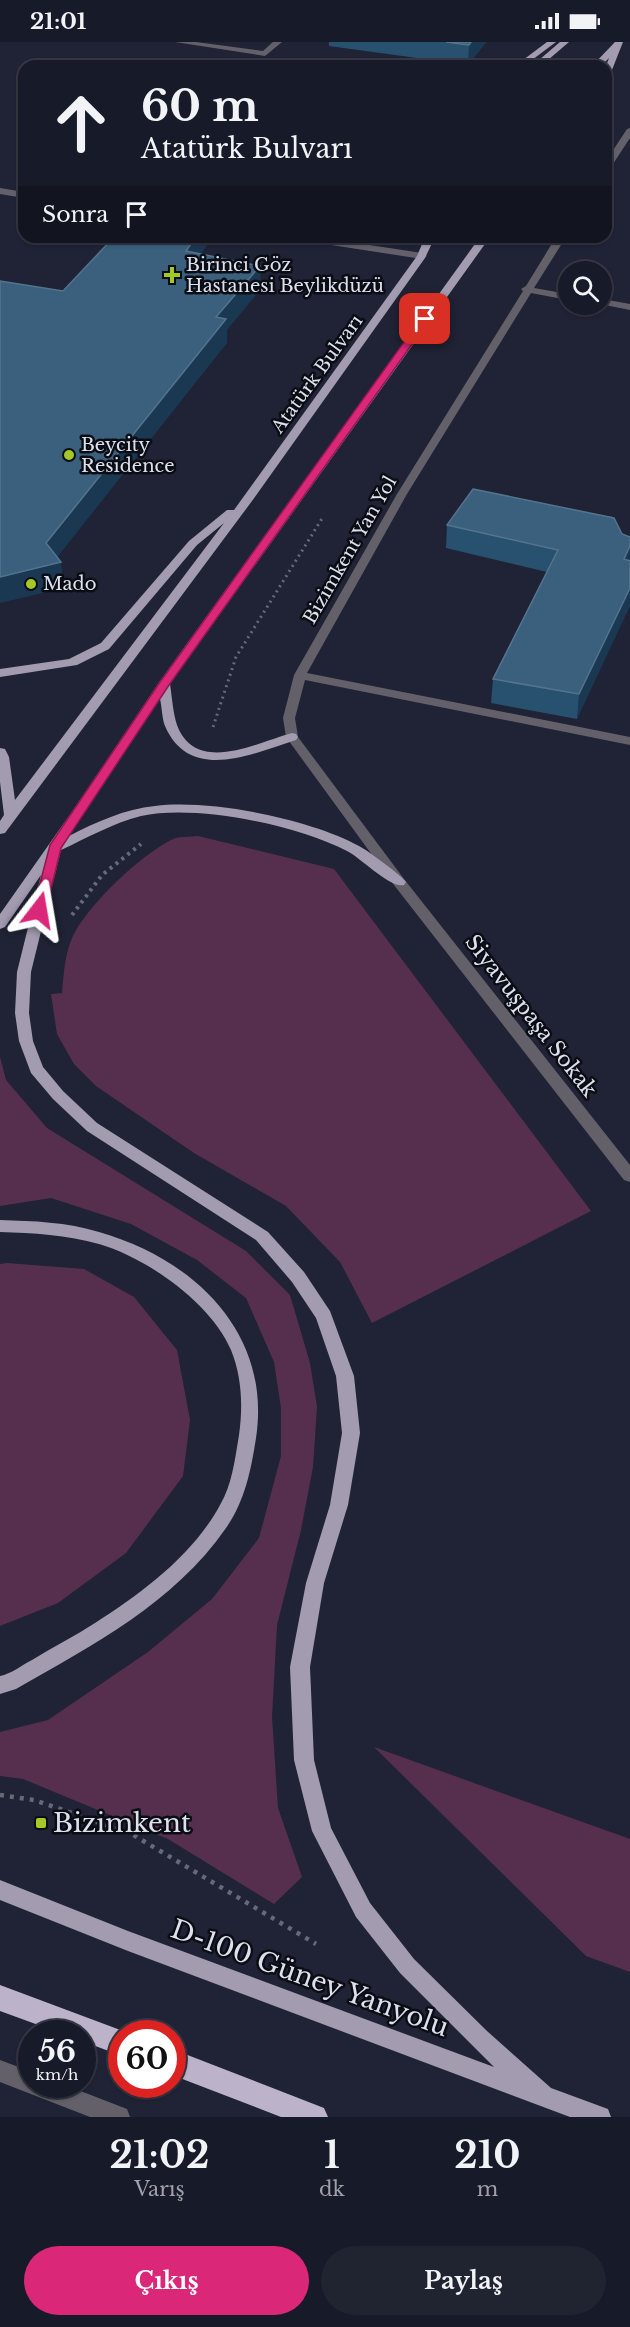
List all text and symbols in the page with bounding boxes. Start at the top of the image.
text: 21:01 [30,8,86,35]
text: 60 m [141,80,259,132]
icon: ahead [42,84,120,162]
text: Atatürk Bulvarı [141,132,353,165]
icon: arrive [120,198,153,231]
text: Sonra [42,201,108,228]
place label: Birinci Göz Hastanesi Beylikdüzü [186,254,384,297]
map controls [558,261,612,315]
button: search [558,261,612,315]
marker: Birinci Göz Hastanesi Beylikdüzü [163,266,181,284]
pin [399,293,450,344]
icon: arrive [408,302,441,335]
street label: Atatürk Bulvarı [266,310,367,438]
place label: Beycity Residence [81,434,175,477]
marker: Beycity Residence [62,448,76,462]
street label: Bizimkent Yan Yol [299,472,401,628]
place label: Mado [43,573,97,595]
marker: Mado [24,577,38,591]
position arrow [7,878,71,942]
street label: Siyavuşpaşa Sokak [459,930,603,1103]
place label: Bizimkent [53,1807,191,1839]
marker: Bizimkent [34,1816,48,1830]
street label: D-100 Güney Yanyolu [167,1913,453,2043]
speed limit sign: 60 [108,2020,186,2098]
text: 56 [38,2033,76,2070]
text: km/h [36,2065,78,2084]
text: 21:02 [109,2133,209,2178]
text: 1 [324,2133,340,2178]
text: 210 [454,2133,521,2178]
text: Varış [134,2177,185,2201]
text: dk [319,2177,345,2201]
text: m [477,2177,498,2201]
button: Çıkış [24,2246,309,2315]
button: Paylaş [321,2246,606,2315]

